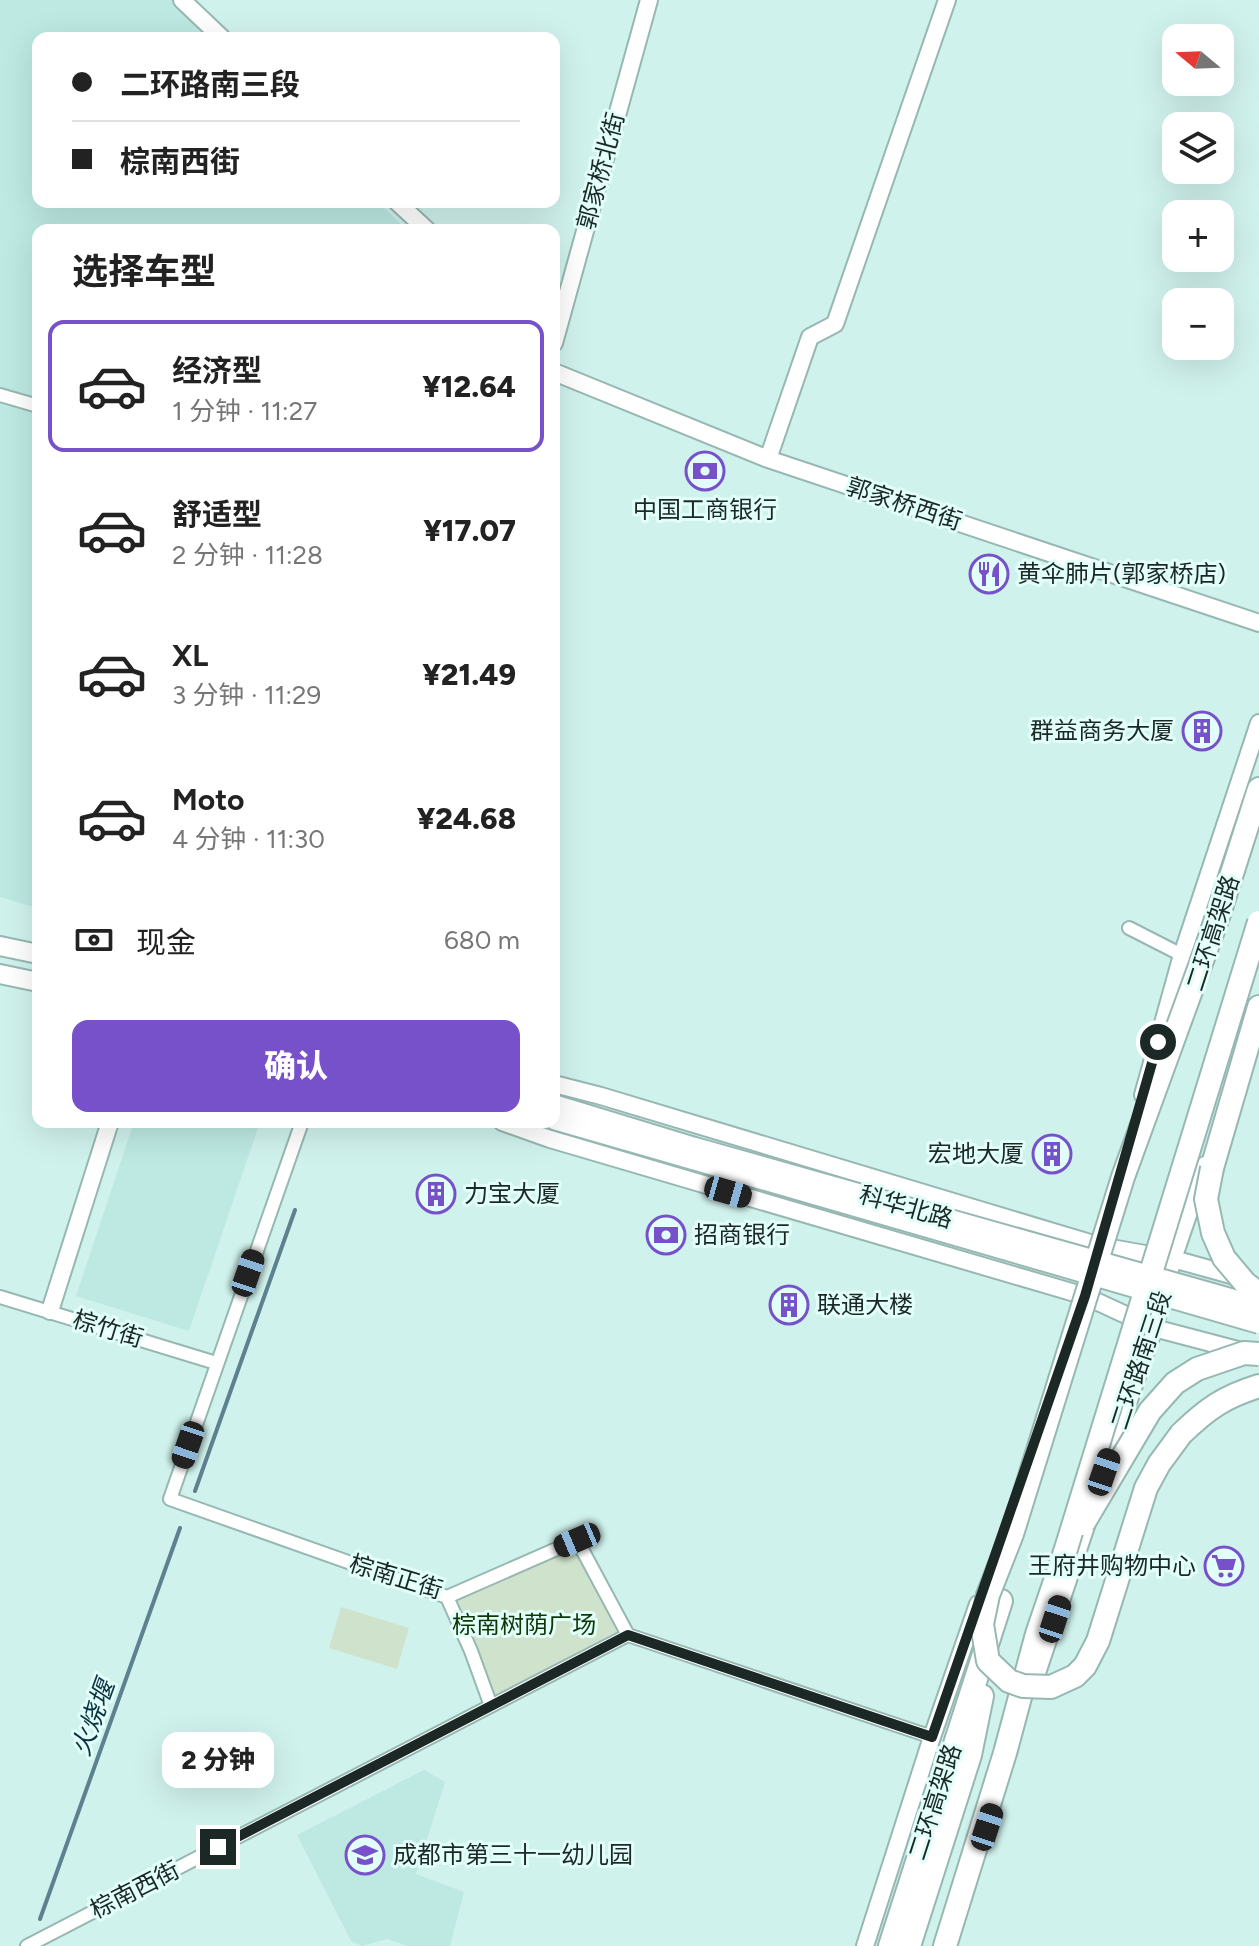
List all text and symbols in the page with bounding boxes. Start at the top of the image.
north arrow [1162,24,1234,96]
map controls [1162,24,1234,360]
text: 二环路南三段 [120,66,300,103]
street label: 郭家桥北街 [571,109,630,233]
button: layers [1162,112,1234,184]
text: 棕南西街 [120,143,240,180]
button: + [1162,200,1234,272]
text: 选择车型 [72,250,216,293]
button: − [1162,288,1234,360]
icon: car [76,350,148,422]
text: 经济型 [172,352,262,389]
text: ¥12.64 [422,368,516,405]
text: 1 分钟 · 11:27 [172,395,317,427]
bank icon: 中国工商银行 [684,450,726,492]
street label: 郭家桥西街 [843,471,966,536]
icon: car [76,494,148,566]
place label: 中国工商银行 [633,495,777,524]
text: 舒适型 [172,496,262,533]
text: ¥17.07 [423,512,516,549]
text: 2 分钟 · 11:28 [172,539,323,571]
restaurant icon: 黄伞肺片(郭家桥店) [968,553,1010,595]
place label: 黄伞肺片(郭家桥店) [1017,559,1226,588]
text: XL [172,637,208,674]
icon: car [76,638,148,710]
text: ¥21.49 [422,656,516,693]
text: 3 分钟 · 11:29 [172,679,321,711]
building icon: 群益商务大厦 [1181,710,1223,752]
place label: 群益商务大厦 [1030,716,1174,745]
text: Moto [172,781,244,818]
icon: car [76,782,148,854]
text: ¥24.68 [417,800,516,837]
text: 4 分钟 · 11:30 [172,823,325,855]
street label: 二环高架路 [1180,871,1245,994]
icon: cash [72,918,116,962]
text: 现金 [136,924,196,961]
text: 680 m [444,924,520,956]
button: 确认 [72,1020,520,1112]
route start [1140,1024,1176,1060]
building icon: 宏地大厦 [1031,1133,1073,1175]
place label: 宏地大厦 [928,1139,1024,1168]
building icon: 力宝大厦 [415,1173,457,1215]
car [702,1174,754,1210]
place label: 力宝大厦 [464,1179,560,1208]
street label: 科华北路 [856,1179,956,1234]
bank icon: 招商银行 [645,1214,687,1256]
place label: 招商银行 [694,1220,790,1249]
car [229,1246,267,1300]
building icon: 联通大楼 [768,1284,810,1326]
street label: 二环路南三段 [1104,1287,1177,1433]
place label: 联通大楼 [817,1290,913,1319]
street label: 棕竹街 [69,1304,147,1353]
car [169,1418,207,1472]
car [1085,1445,1123,1499]
car [550,1520,604,1560]
supermarket icon: 王府井购物中心 [1203,1545,1245,1587]
street label: 棕南正街 [346,1549,446,1604]
place label: 王府井购物中心 [1028,1551,1196,1580]
car [1036,1592,1074,1646]
park label: 棕南树荫广场 [452,1610,596,1639]
water label: 火烧堰 [65,1672,123,1760]
callout: 2 分钟 [162,1731,274,1787]
street label: 二环高架路 [902,1740,967,1863]
text: 2 分钟 [181,1744,255,1776]
car [968,1800,1006,1854]
route end [200,1829,236,1865]
school or university icon: 成都市第三十一幼儿园 [344,1834,386,1876]
place label: 成都市第三十一幼儿园 [393,1840,633,1869]
street label: 棕南西街 [85,1855,184,1924]

